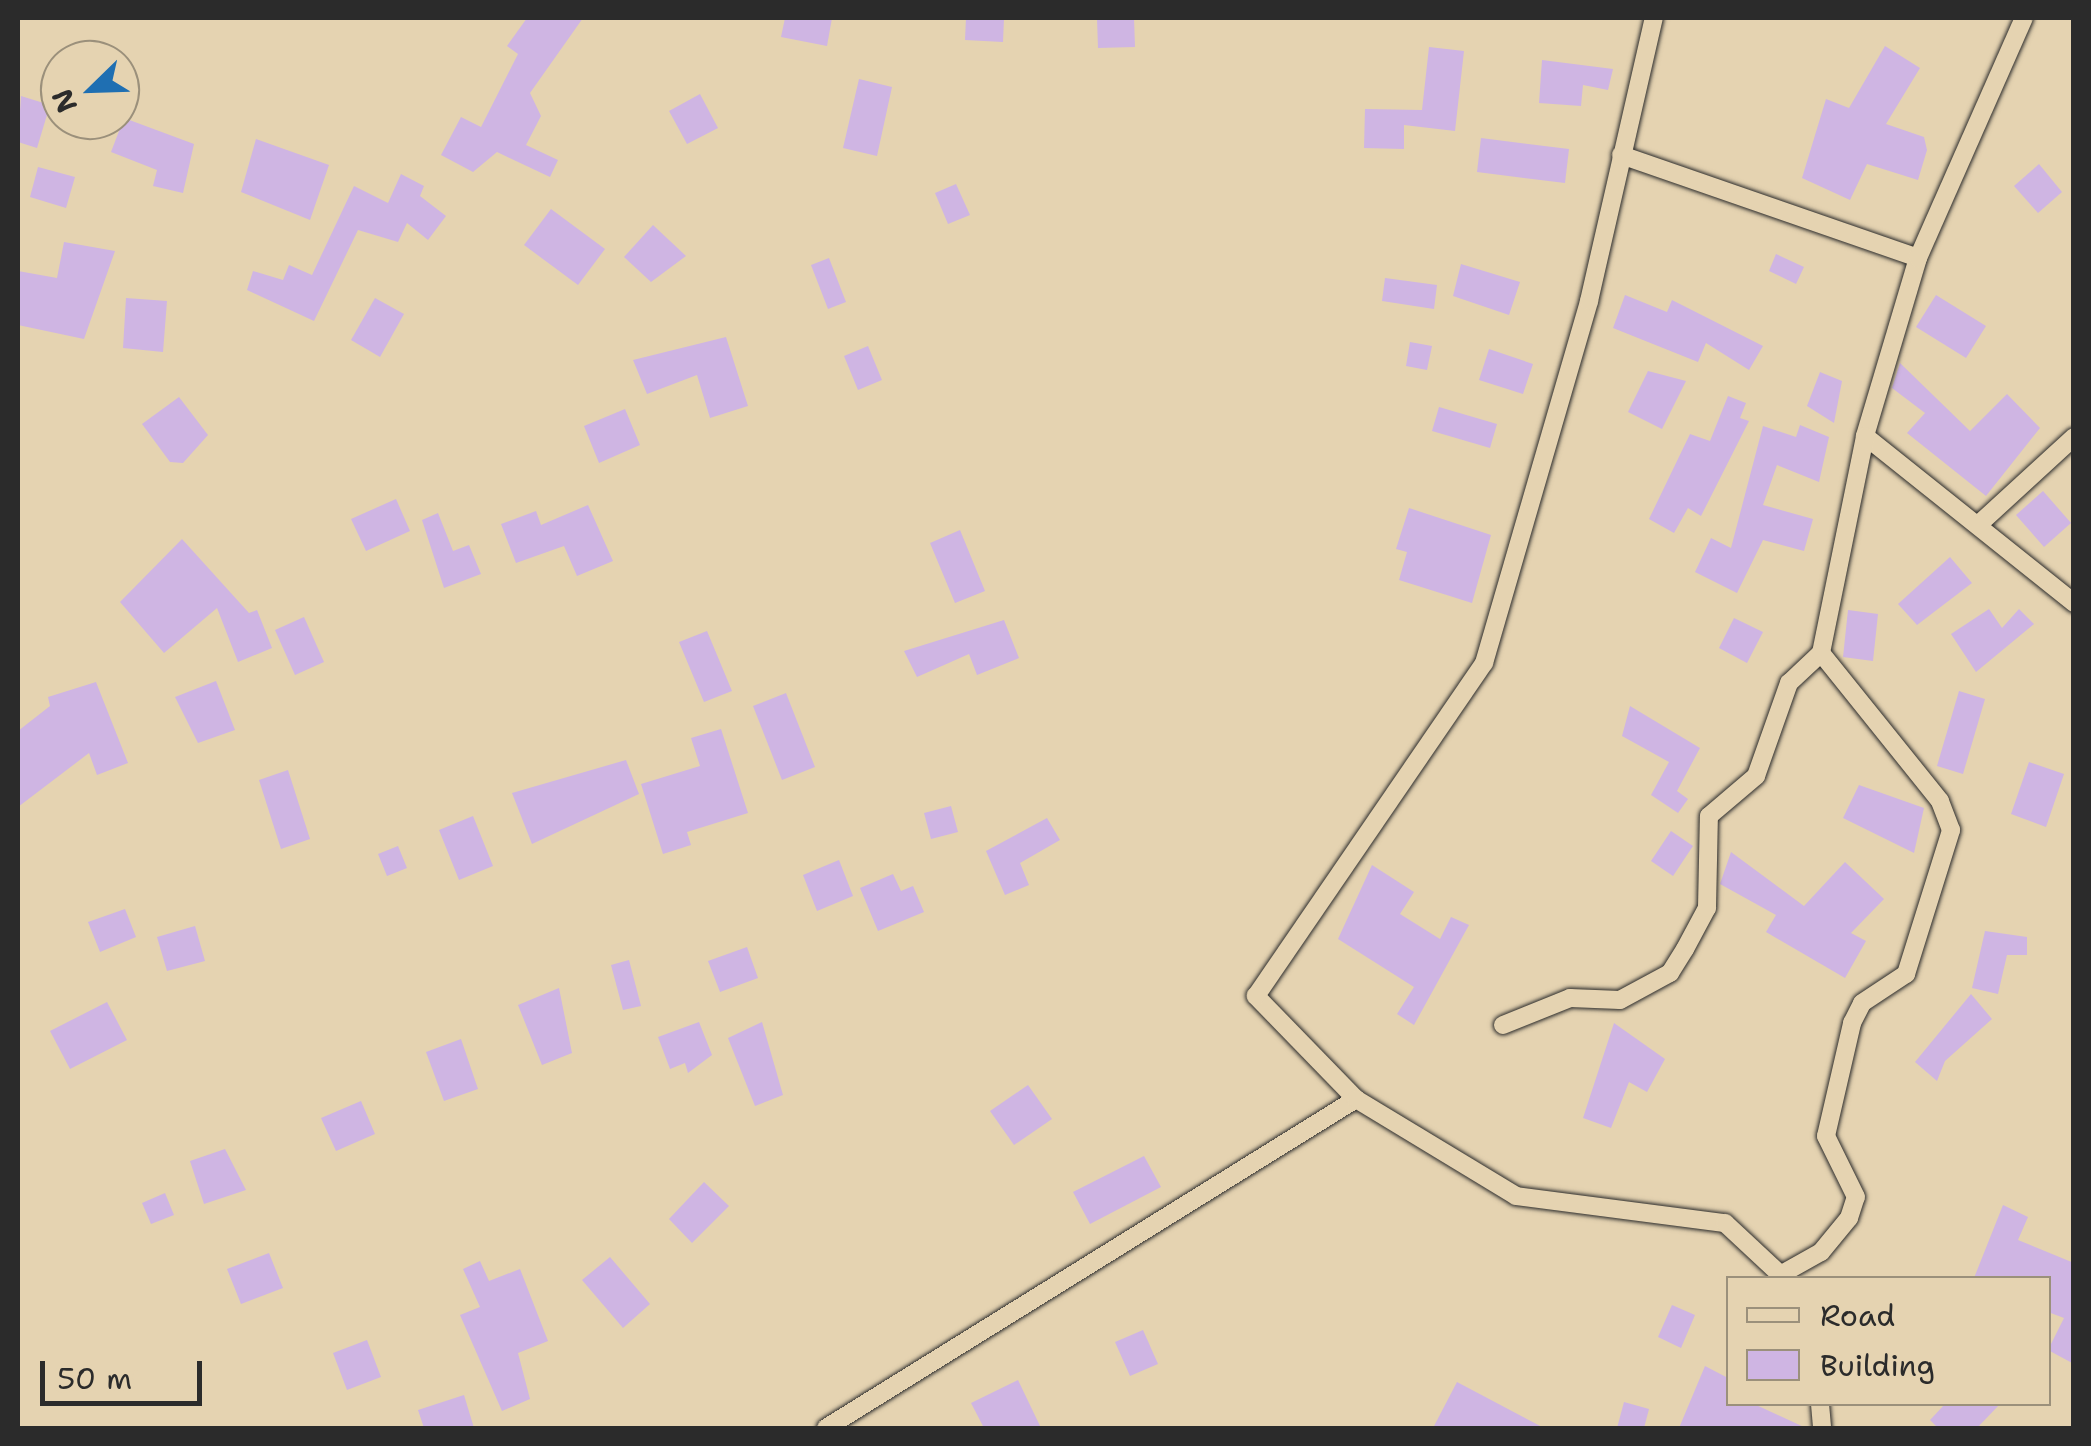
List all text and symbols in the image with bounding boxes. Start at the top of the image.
north arrow [40,40,140,140]
text: N [42,83,86,119]
legend [1726,1276,2051,1406]
text: Road [1820,1295,1895,1336]
scale bar [45,1341,208,1403]
text: Building [1820,1345,1935,1386]
text: 50 m [57,1358,132,1399]

